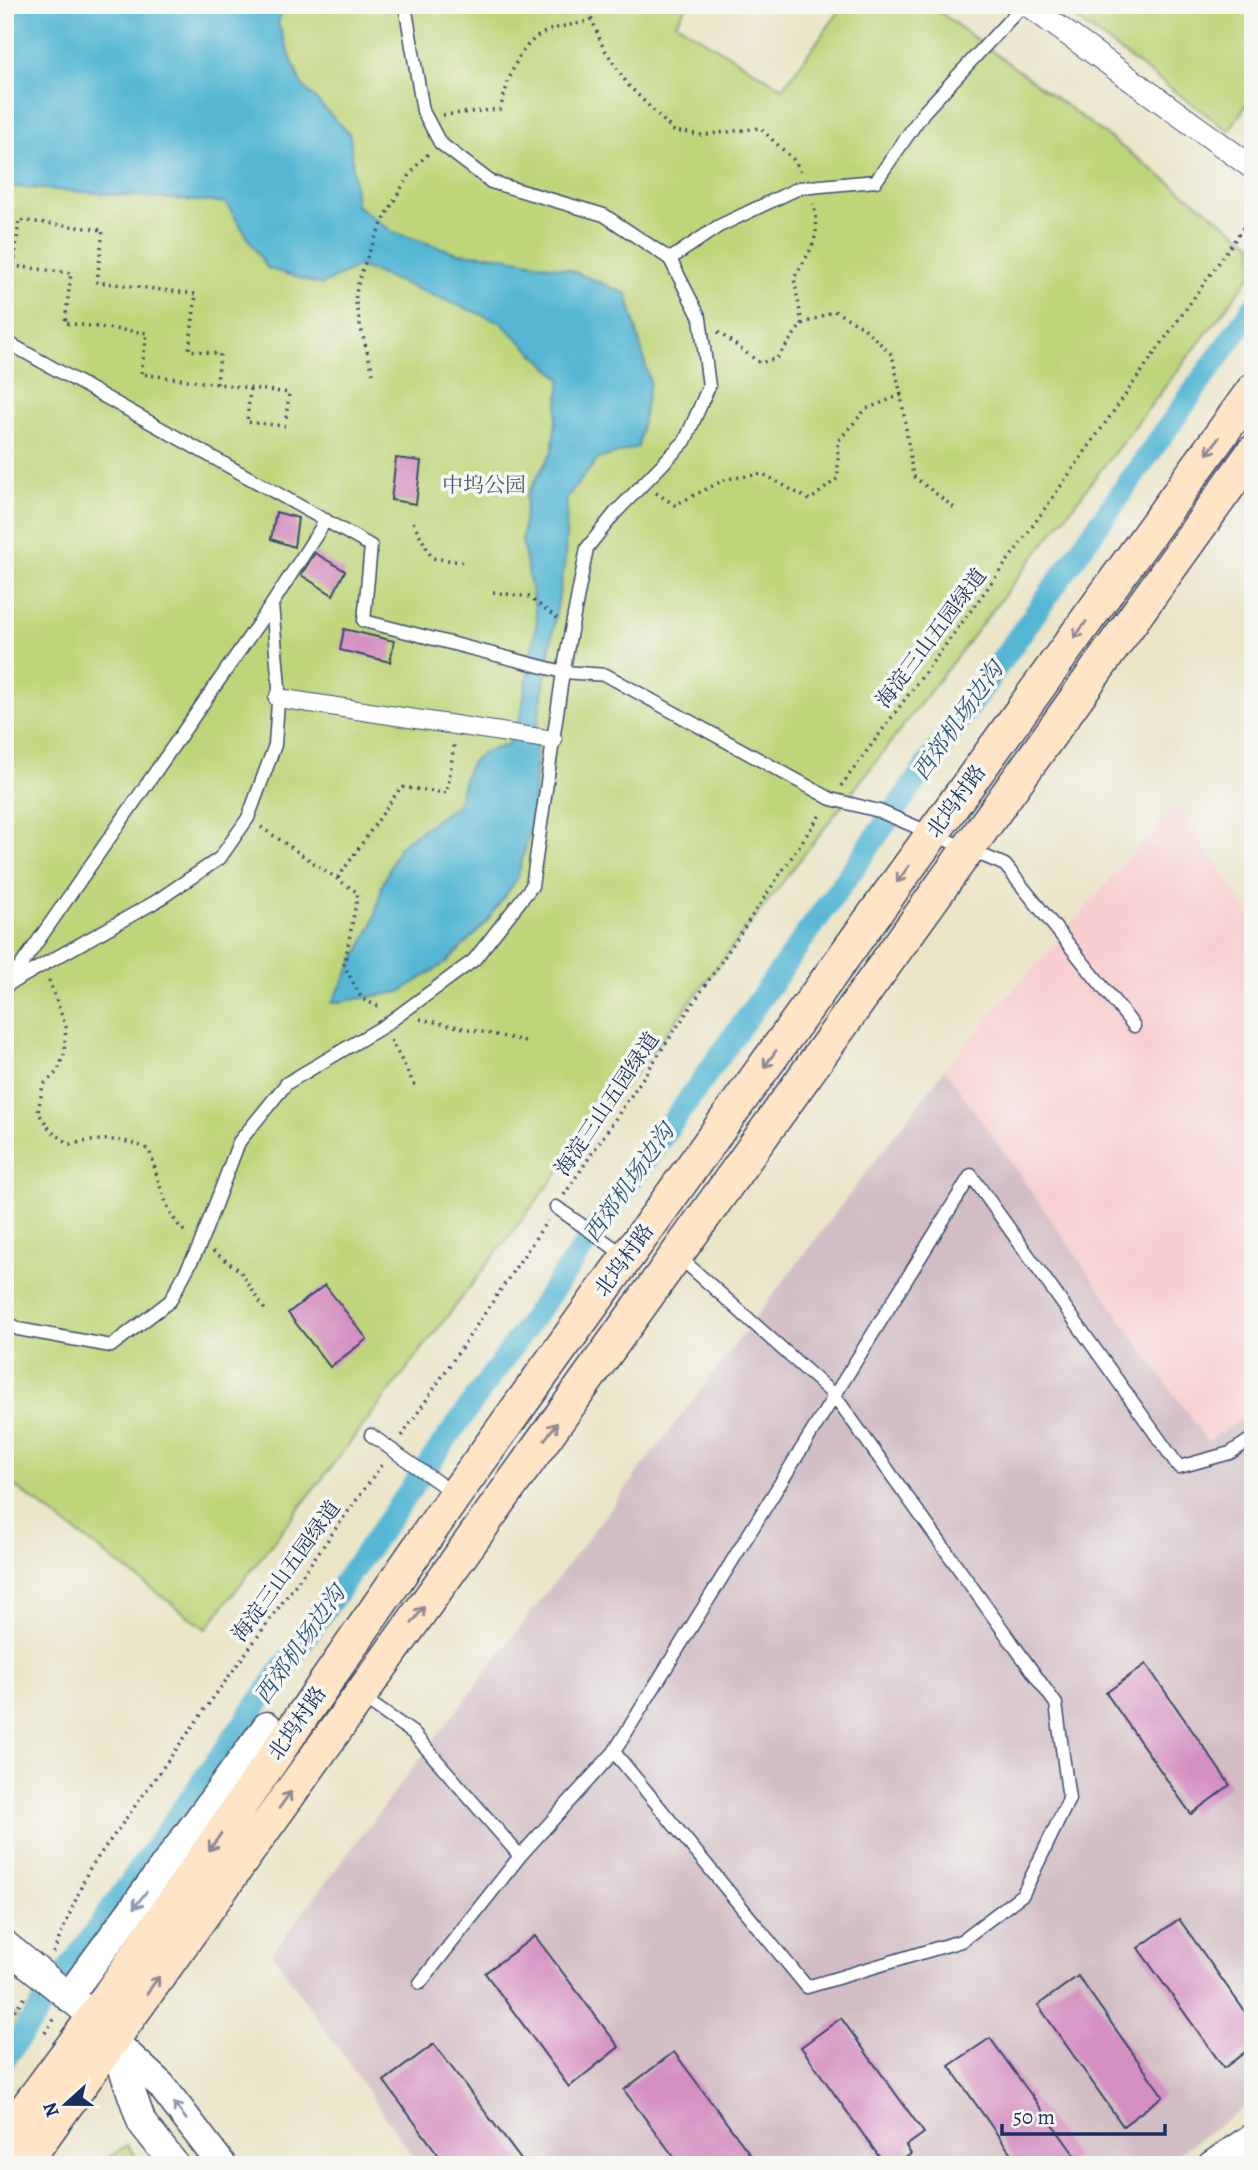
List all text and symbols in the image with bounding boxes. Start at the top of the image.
one-way arrow [1206,436,1220,455]
park label: 中坞公园 [442,471,526,499]
street label: 海淀三山五园绿道 [869,562,993,714]
one-way arrow [1072,620,1087,639]
water label: 西郊机场边沟 [906,653,1012,786]
street label: 北坞村路 [920,759,992,843]
one-way arrow [896,864,910,883]
street label: 海淀三山五园绿道 [548,1027,666,1181]
one-way arrow [763,1049,778,1068]
water label: 西郊机场边沟 [577,1115,683,1248]
street label: 北坞村路 [588,1218,660,1302]
one-way arrow [543,1421,558,1440]
street label: 海淀三山五园绿道 [225,1495,347,1647]
water label: 西郊机场边沟 [248,1577,354,1710]
one-way arrow [411,1606,425,1625]
street label: 北坞村路 [261,1681,333,1765]
one-way arrow [278,1791,293,1810]
one-way arrow [208,1832,222,1851]
one-way arrow [132,1890,147,1909]
one-way arrow [146,1976,160,1995]
north arrow [32,2068,102,2138]
scale bar [1002,2093,1165,2137]
text: N [36,2098,66,2121]
one-way arrow [173,2102,188,2120]
text: 50 m [1013,2103,1055,2131]

